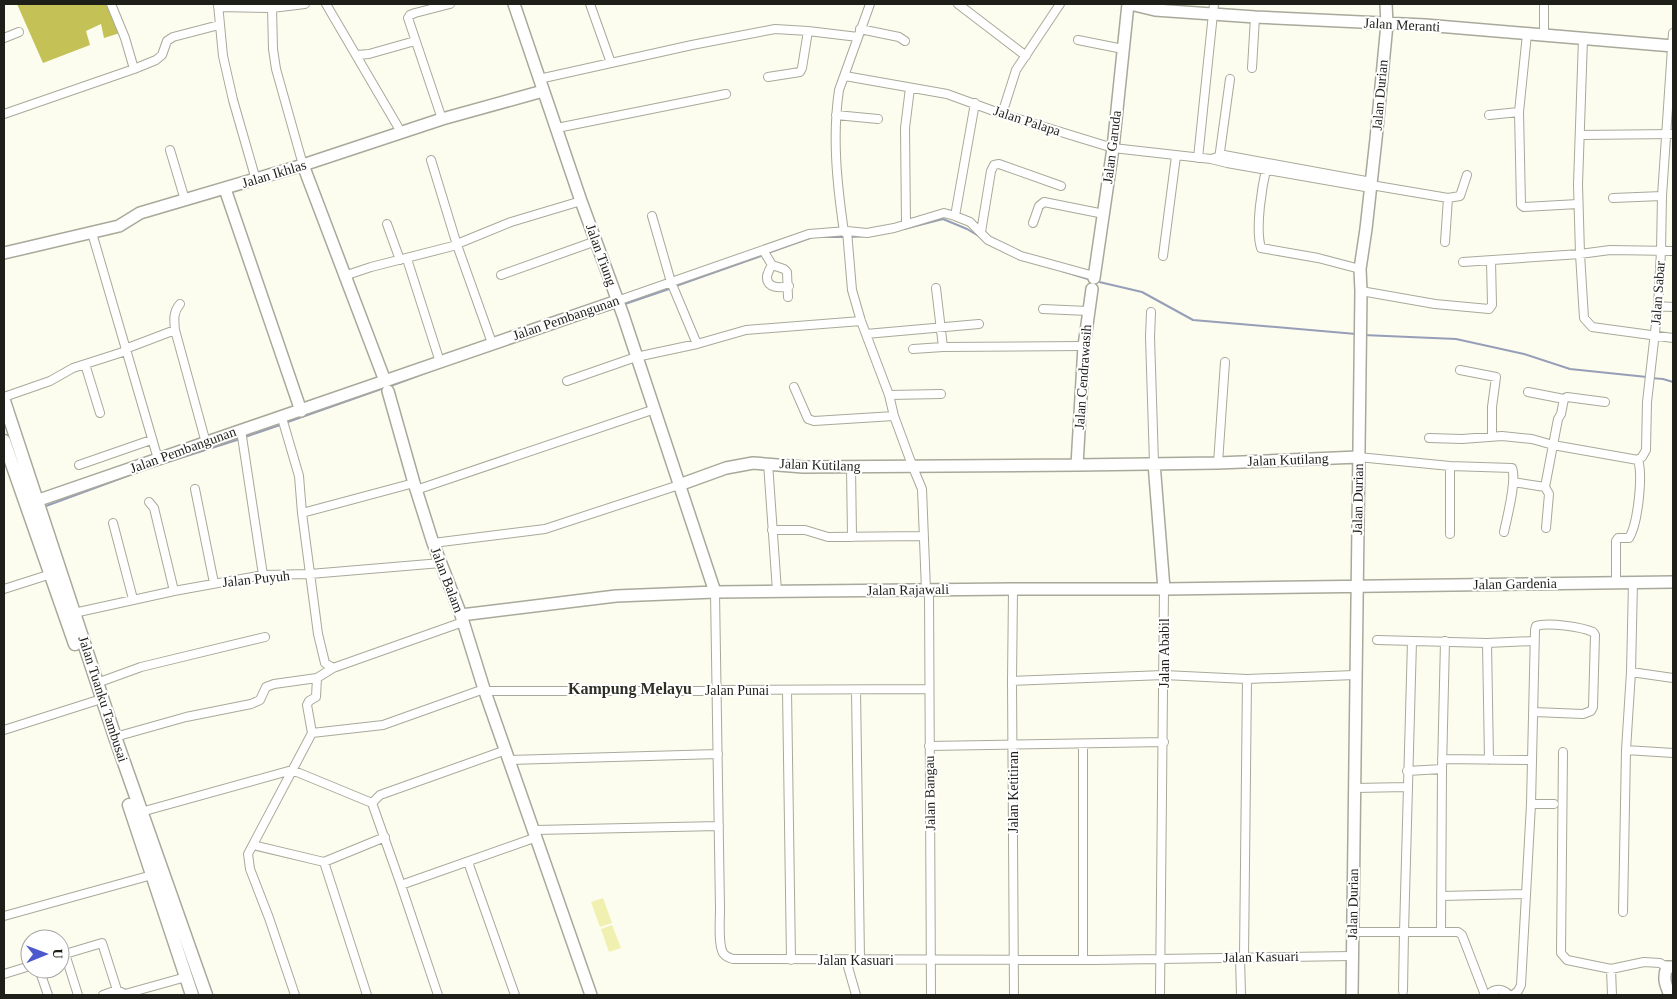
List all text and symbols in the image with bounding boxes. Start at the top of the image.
street label: Jalan Meranti [1363,16,1441,34]
street label: Jalan Durian [1369,59,1391,131]
street label: Jalan Palapa [992,103,1063,139]
street label: Jalan Garuda [1100,109,1124,184]
street label: Jalan Ikhlas [240,157,308,191]
street label: Jalan Tiung [583,222,619,288]
street label: Jalan Sabar [1648,260,1668,326]
street label: Jalan Pembangunan [511,293,621,343]
street label: Jalan Cendrawasih [1072,324,1094,430]
street label: Jalan Pembangunan [128,424,238,476]
street label: Jalan Kutilang [1247,451,1329,469]
street label: Jalan Kutilang [779,456,861,474]
street label: Jalan Durian [1350,463,1366,535]
street label: Jalan Balam [428,545,466,615]
street label: Jalan Puyuh [221,568,291,590]
street label: Jalan Gardenia [1473,576,1558,592]
street label: Jalan Rajawali [867,582,949,598]
street label: Jalan Ababil [1157,618,1172,688]
street label: Jalan Tuanku Tambusai [76,634,131,764]
district label: Kampung Melayu [568,680,692,698]
street label: Jalan Punai [705,683,769,698]
street label: Jalan Ketitiran [1006,751,1021,833]
street label: Jalan Bangau [922,755,938,831]
street label: Jalan Durian [1345,868,1361,940]
north arrow [20,929,70,979]
text: U [50,949,65,959]
street label: Jalan Kasuari [1223,949,1299,965]
street label: Jalan Kasuari [818,953,894,968]

